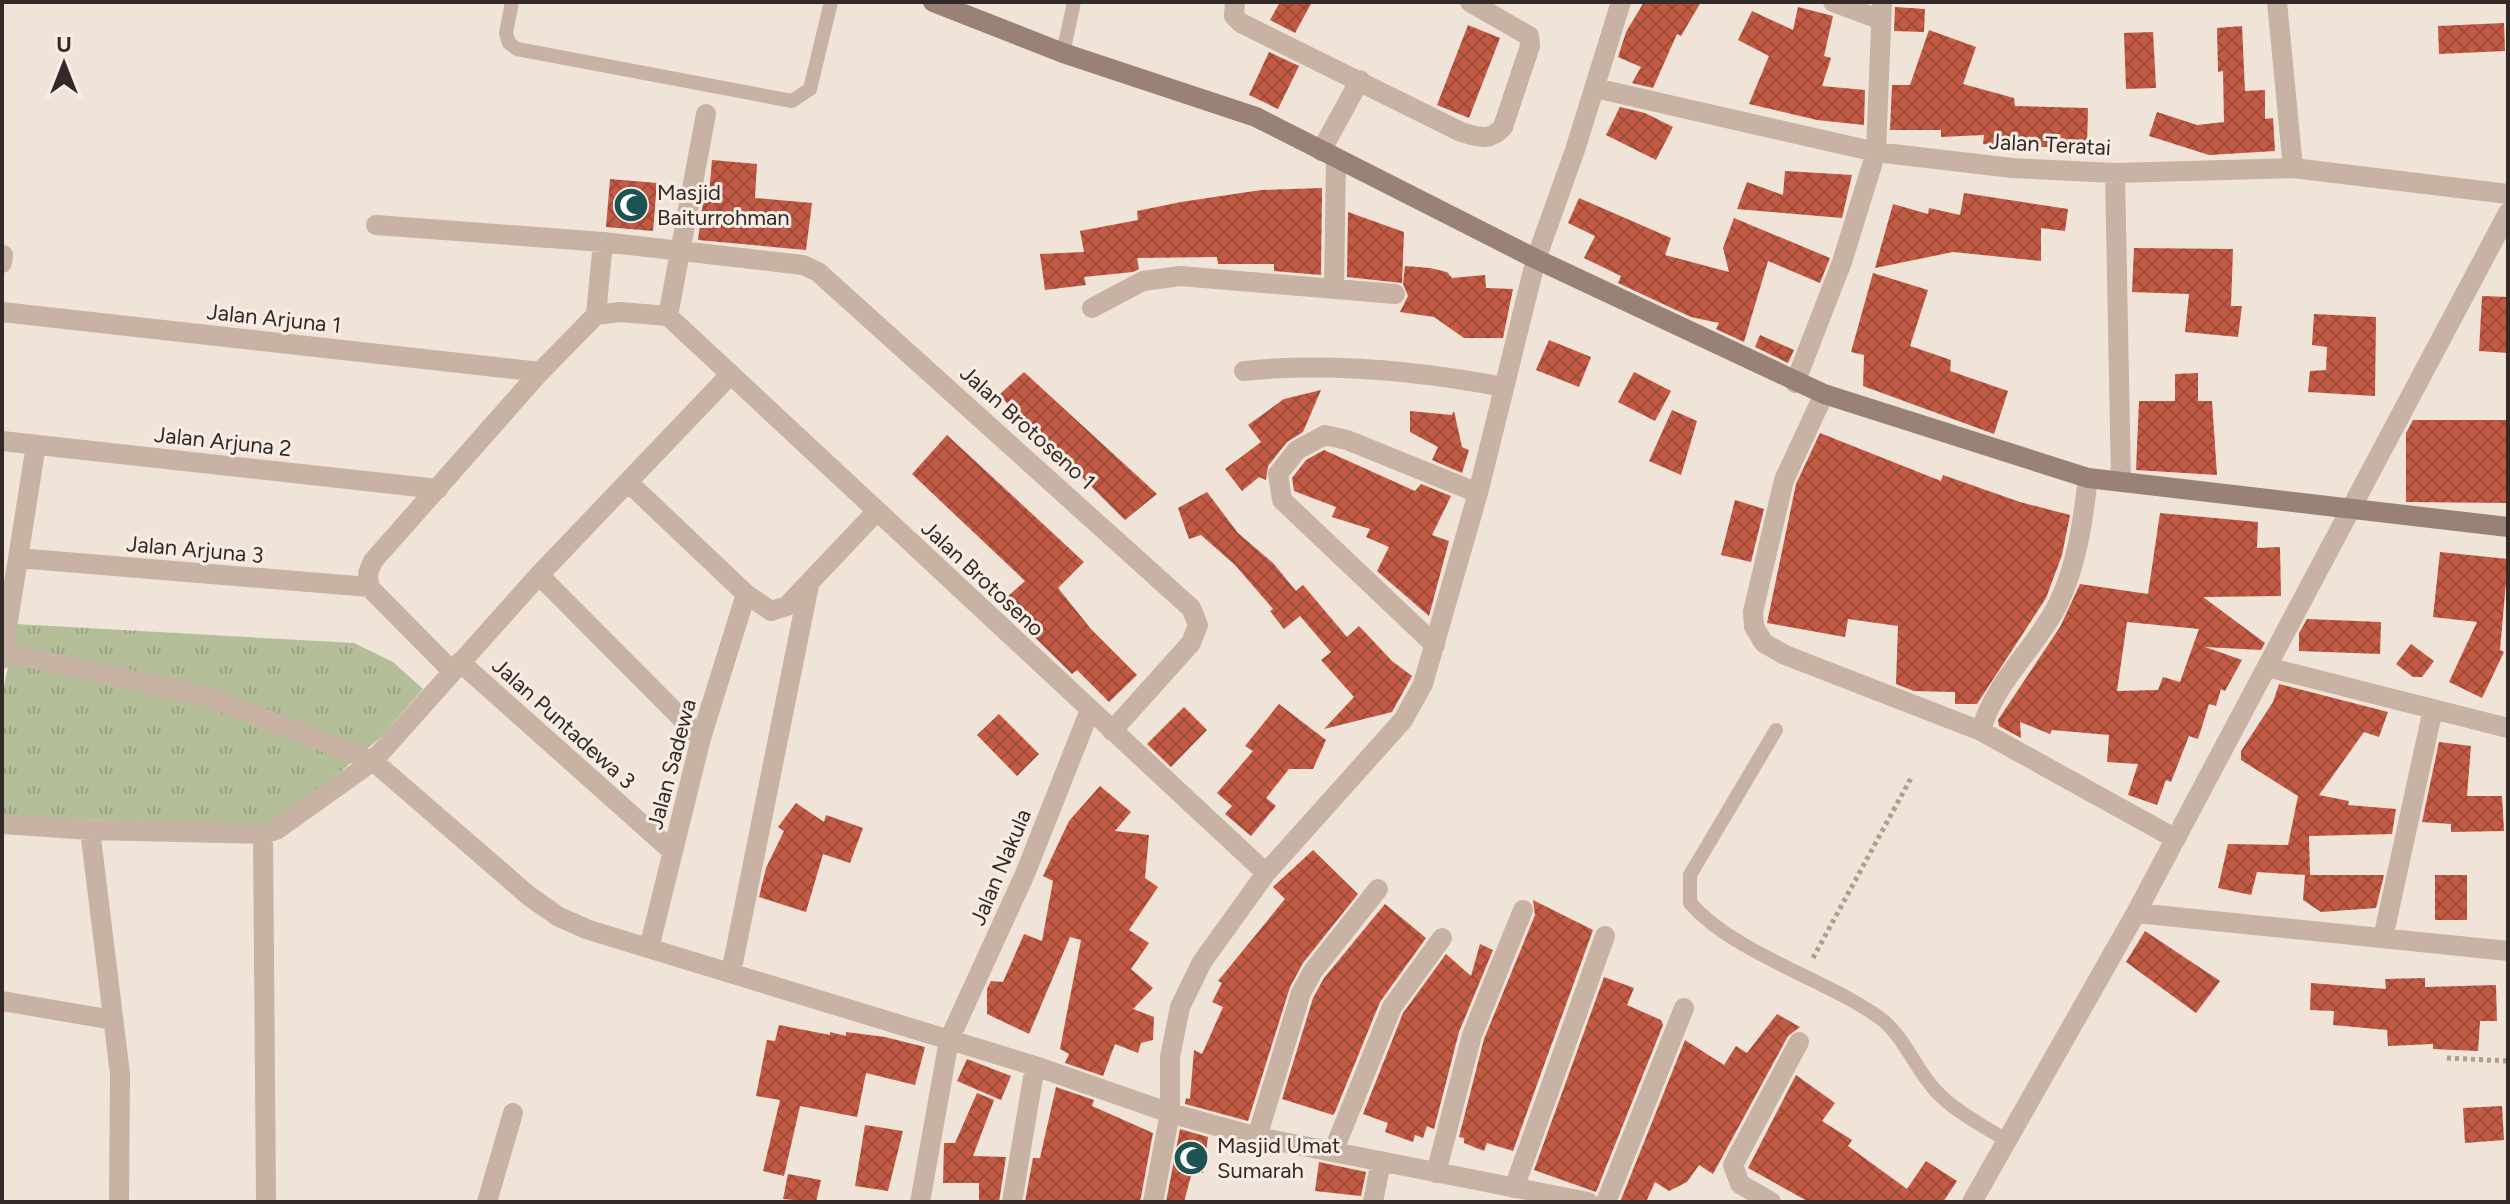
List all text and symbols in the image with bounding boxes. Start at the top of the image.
north arrow [24,24,104,104]
text: U [56,31,72,58]
street label: Jalan Teratai [1988,128,2112,161]
place label: Masjid Baiturrohman [657,179,790,231]
mosque icon: Masjid Baiturrohman [612,186,650,224]
street label: Jalan Arjuna 1 [205,298,342,339]
street label: Jalan Brotoseno 1 [954,360,1101,495]
street label: Jalan Arjuna 2 [153,421,293,462]
street label: Jalan Brotoseno [916,515,1050,642]
street label: Jalan Arjuna 3 [125,530,265,569]
street label: Jalan Puntadewa 3 [487,652,641,795]
street label: Jalan Sadewa [641,696,702,832]
street label: Jalan Nakula [964,805,1037,929]
place label: Masjid Umat Sumarah [1217,1132,1340,1184]
mosque icon: Masjid Umat Sumarah [1172,1139,1210,1177]

